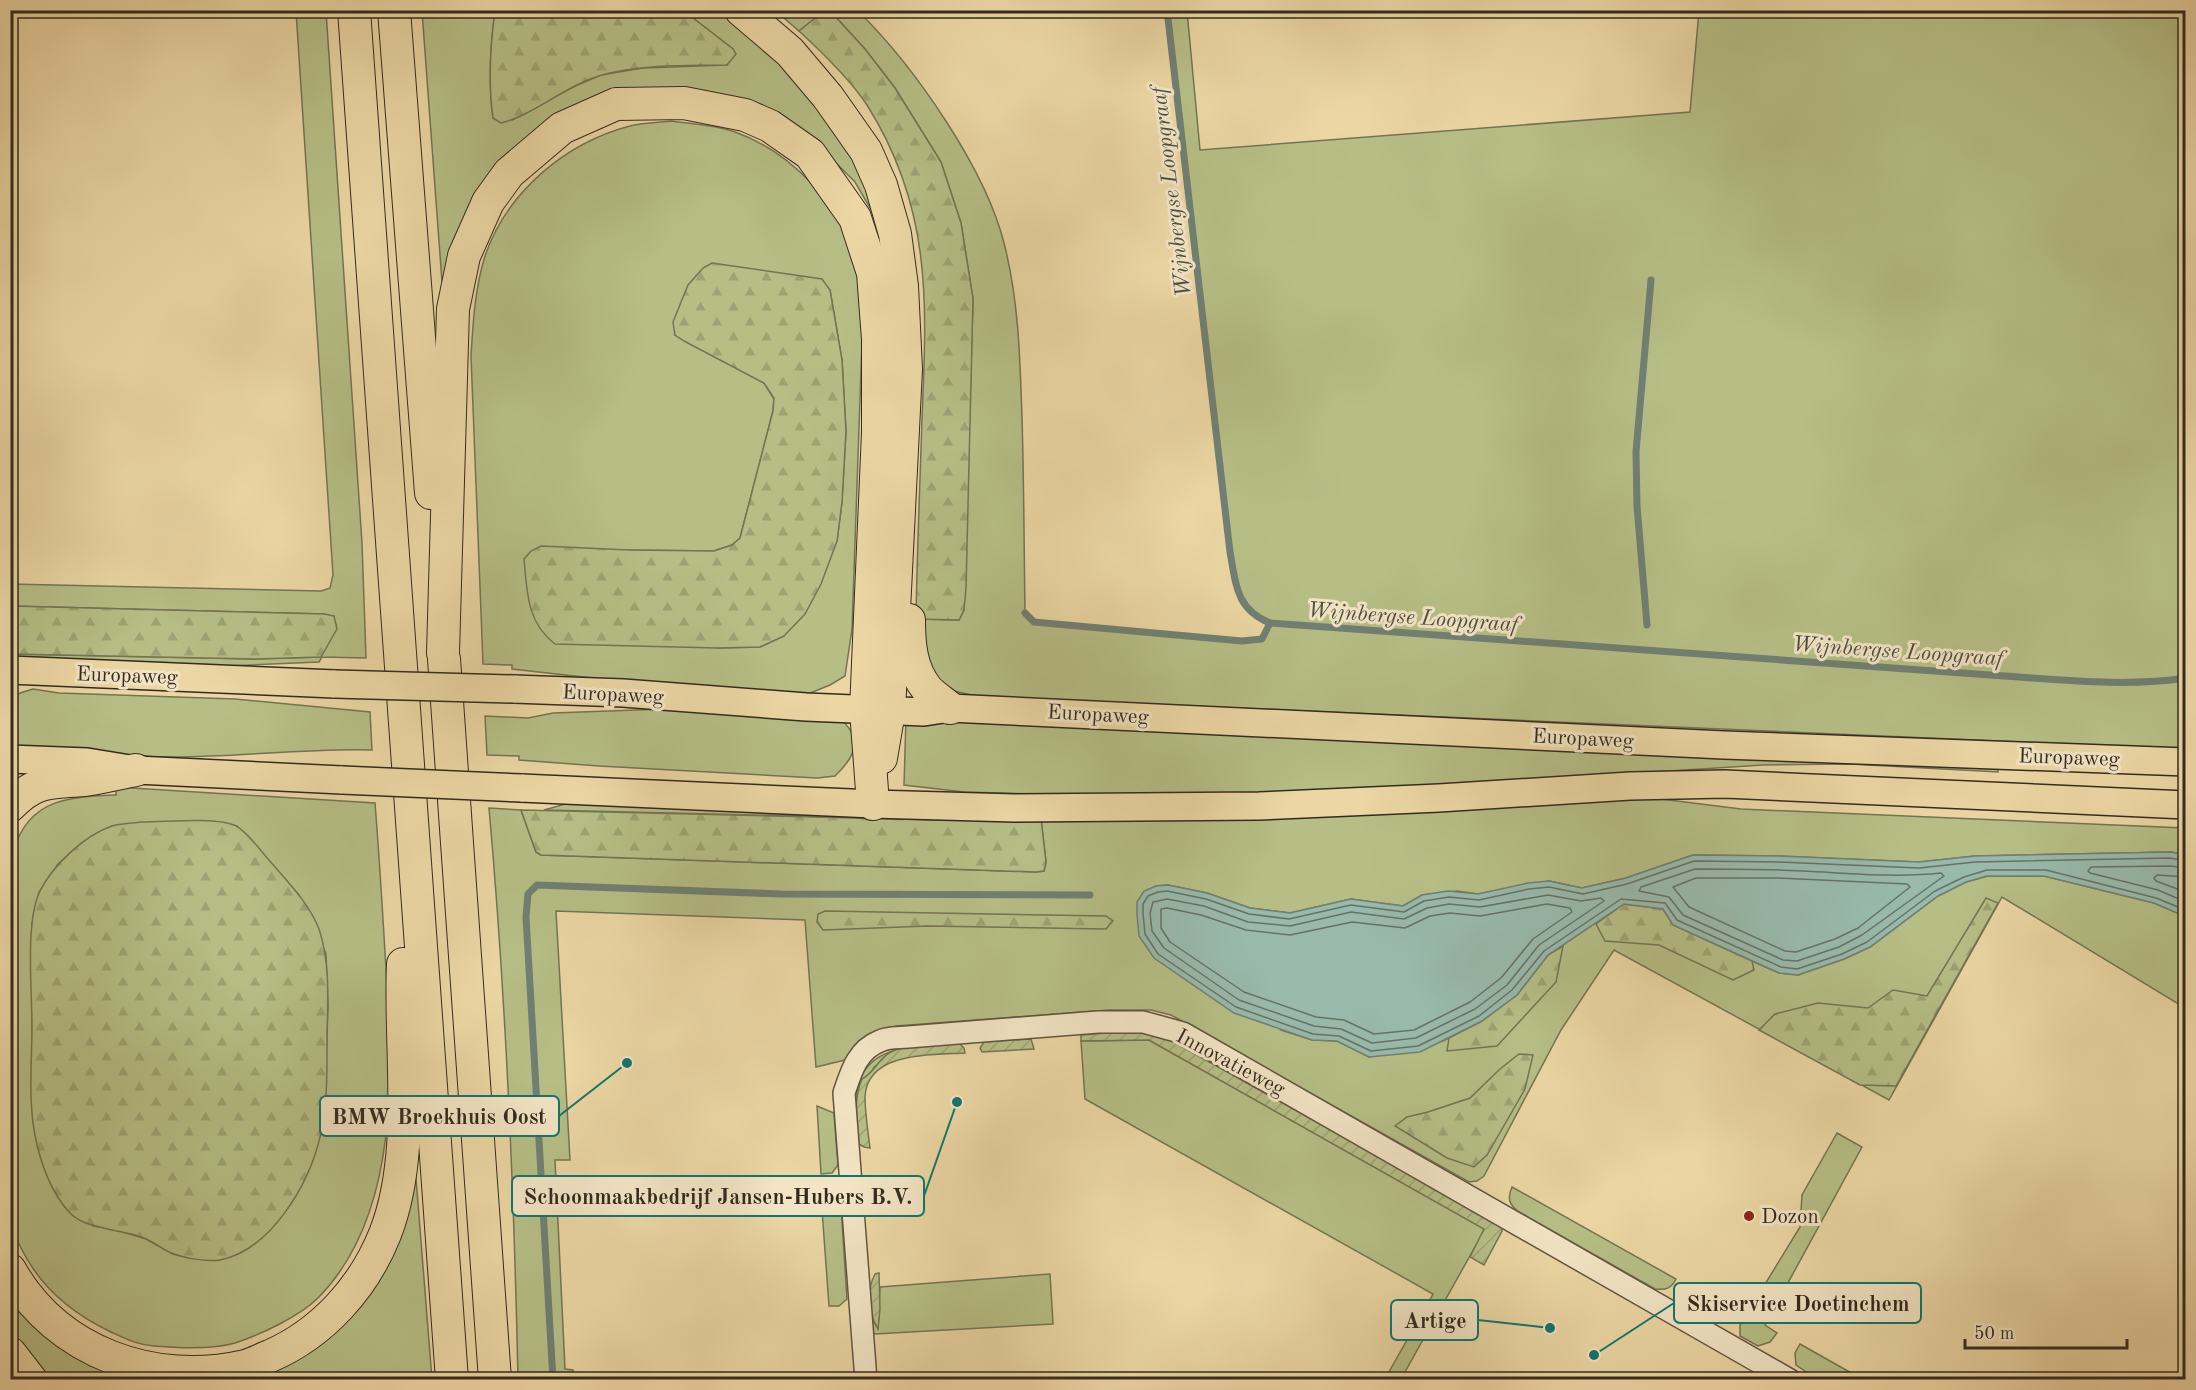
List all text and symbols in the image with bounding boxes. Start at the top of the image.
water label: Wijnbergse Loopgraaf [1148,81,1196,298]
water label: Wijnbergse Loopgraaf [1306,600,1523,637]
water label: Wijnbergse Loopgraaf [1791,634,2008,671]
street label: Europaweg [76,664,179,689]
street label: Europaweg [562,682,665,709]
street label: Europaweg [1047,702,1150,729]
street label: Europaweg [1532,726,1635,753]
street label: Europaweg [2018,746,2121,771]
street label: Innovatieweg [1172,1026,1289,1101]
callout: BMW Broekhuis Oost [320,1096,559,1136]
text: BMW Broekhuis Oost [332,1107,546,1129]
callout: Schoonmaakbedrijf Jansen-Hubers B.V. [512,1176,924,1216]
text: Schoonmaakbedrijf Jansen-Hubers B.V. [524,1187,912,1209]
place label: Dozon [1761,1207,1819,1228]
marker: Dozon [1742,1209,1756,1223]
callout: Skiservice Doetinchem [1674,1283,1921,1323]
text: Skiservice Doetinchem [1687,1294,1910,1316]
callout: Artige [1391,1300,1478,1340]
text: Artige [1403,1311,1467,1333]
scale bar [1965,1312,2127,1350]
text: 50 m [1974,1325,2014,1343]

